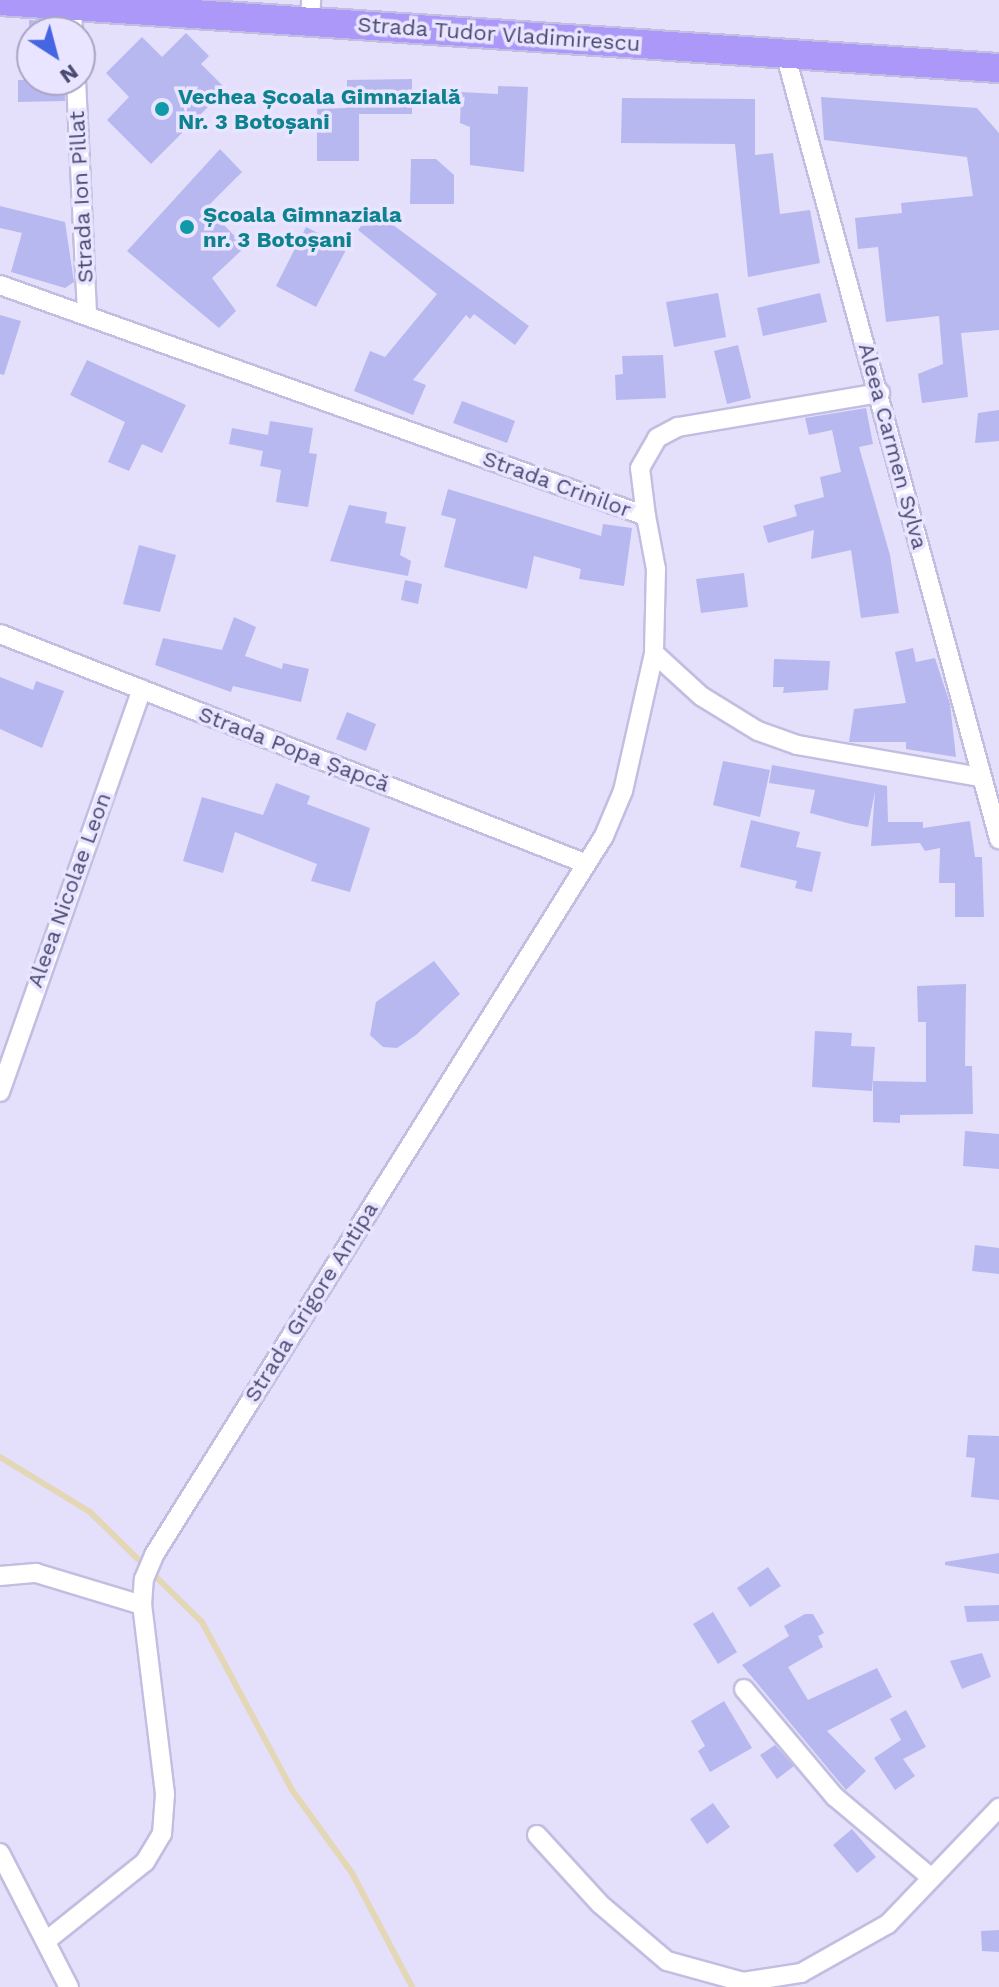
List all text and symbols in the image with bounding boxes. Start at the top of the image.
street label: Strada Tudor Vladimirescu [356,11,642,57]
north arrow [16,16,96,96]
text: N [55,59,83,89]
place label: Vechea Școala Gimnazială Nr. 3 Botoșani [178,83,461,134]
marker: Vechea Școala Gimnazială Nr. 3 Botoșani [153,100,171,118]
street label: Strada Ion Pillat [63,110,99,284]
place label: Școala Gimnaziala nr. 3 Botoșani [203,201,402,252]
marker: Școala Gimnaziala nr. 3 Botoșani [178,218,196,236]
street label: Aleea Carmen Sylva [853,340,933,552]
street label: Strada Crinilor [479,445,635,523]
street label: Strada Popa Șapcă [194,700,394,798]
street label: Aleea Nicolae Leon [21,789,117,991]
street label: Strada Grigore Antipa [238,1197,384,1407]

